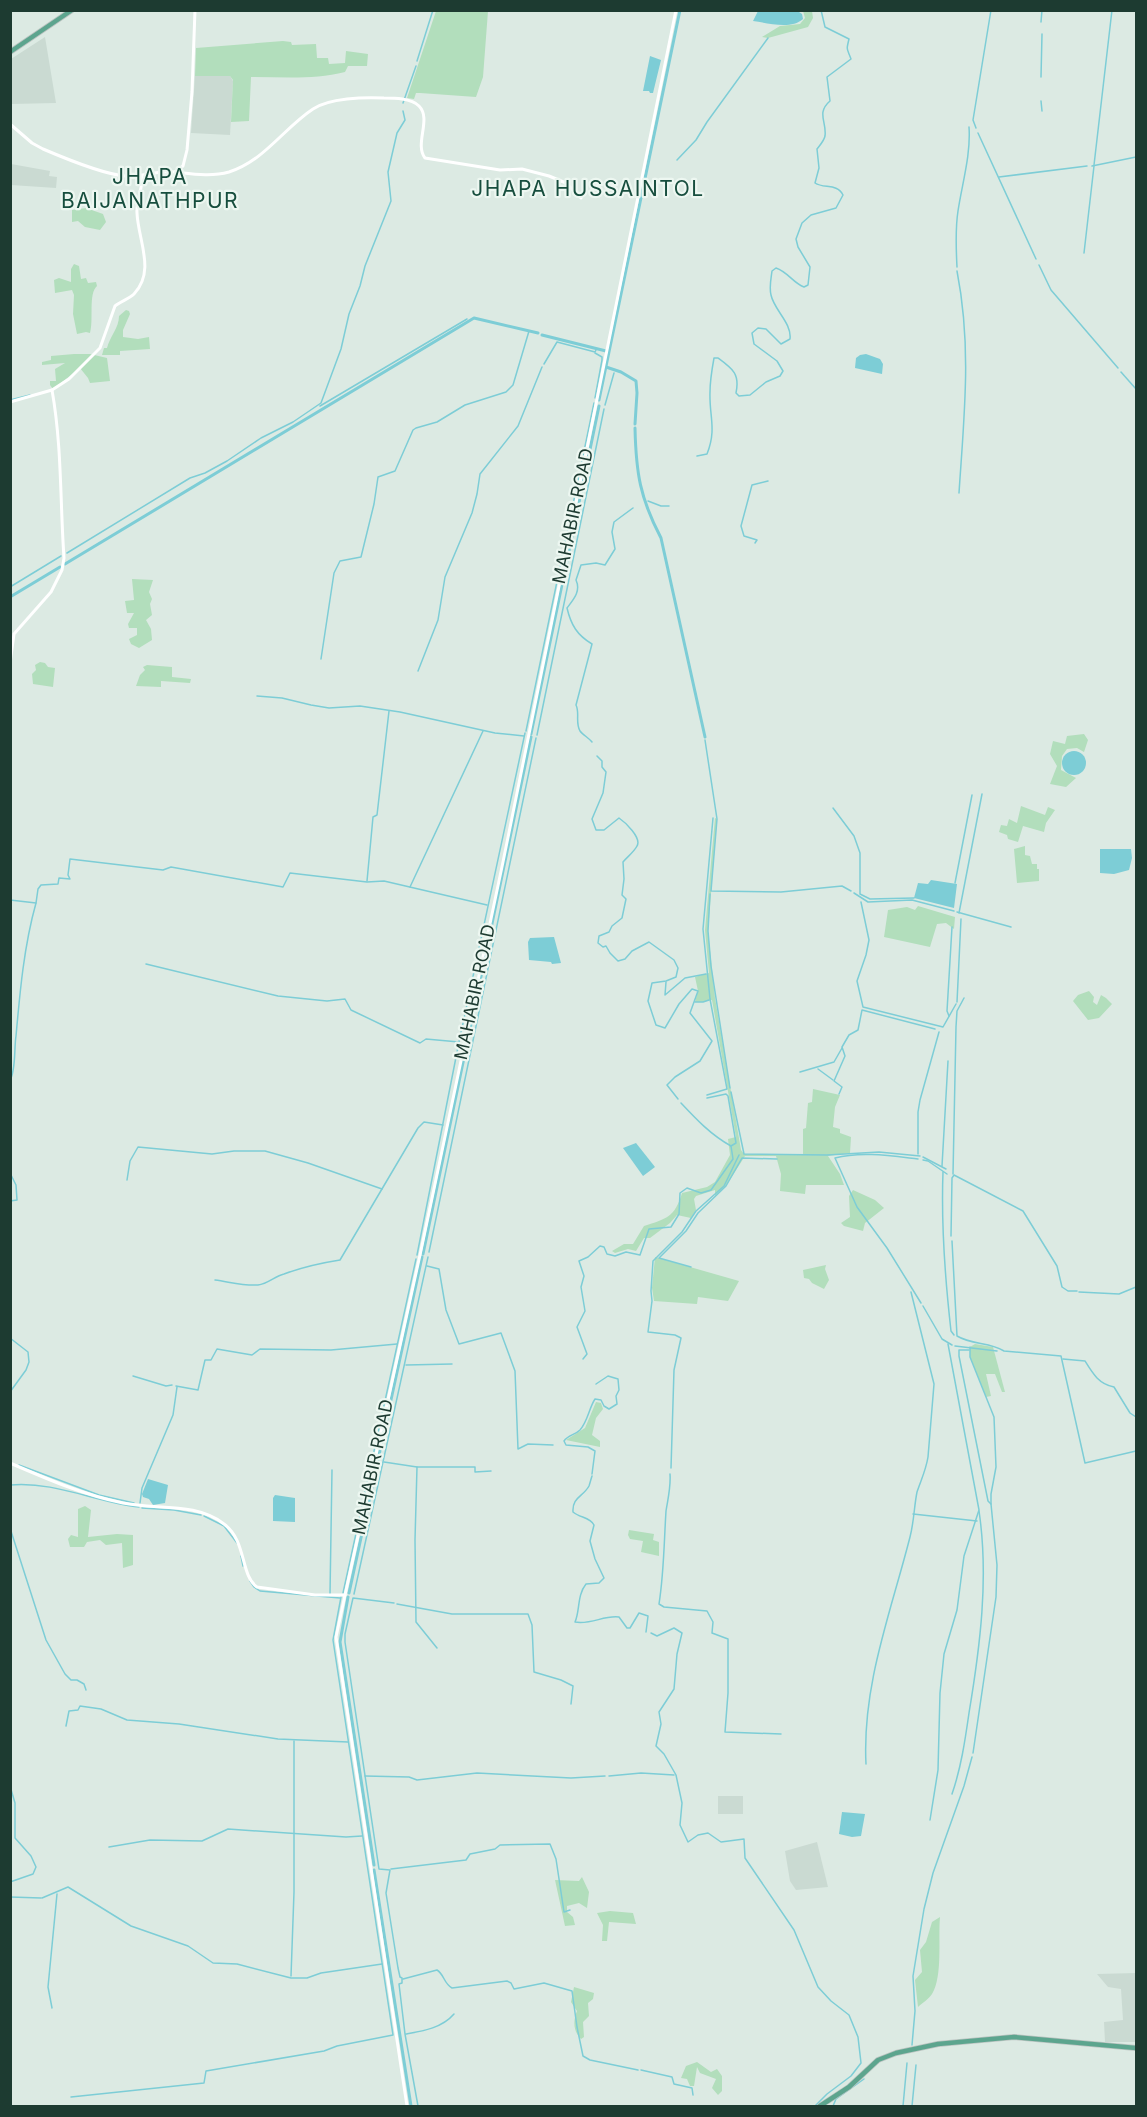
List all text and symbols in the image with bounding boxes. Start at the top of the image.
district label: JHAPA BAIJANATHPUR [61,164,239,213]
district label: JHAPA HUSSAINTOL [471,176,705,201]
street label: MAHABIR ROAD [548,446,597,586]
street label: MAHABIR ROAD [450,922,499,1062]
street label: MAHABIR ROAD [348,1397,397,1537]

